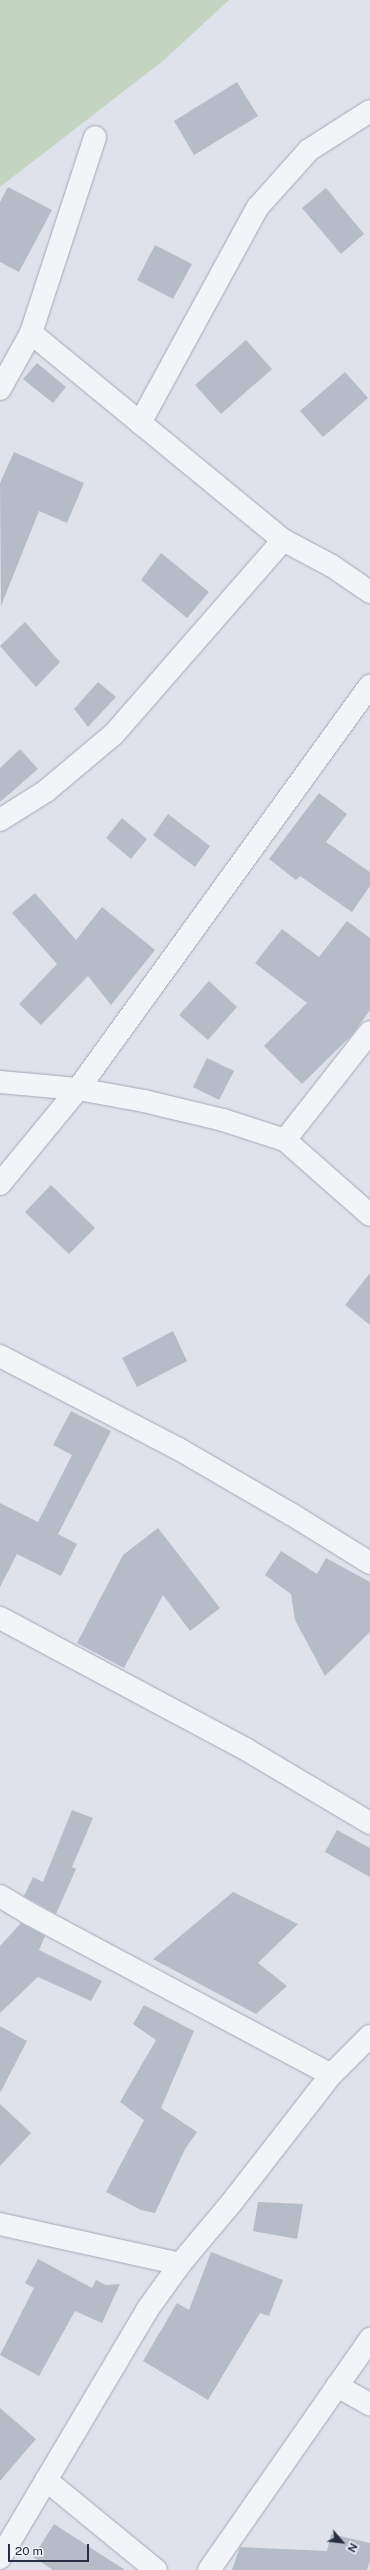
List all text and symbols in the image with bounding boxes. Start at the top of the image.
north arrow [322,2522,362,2562]
scale bar [10,2536,91,2562]
text: N [345,2541,360,2554]
text: 20 m [15,2544,43,2558]

